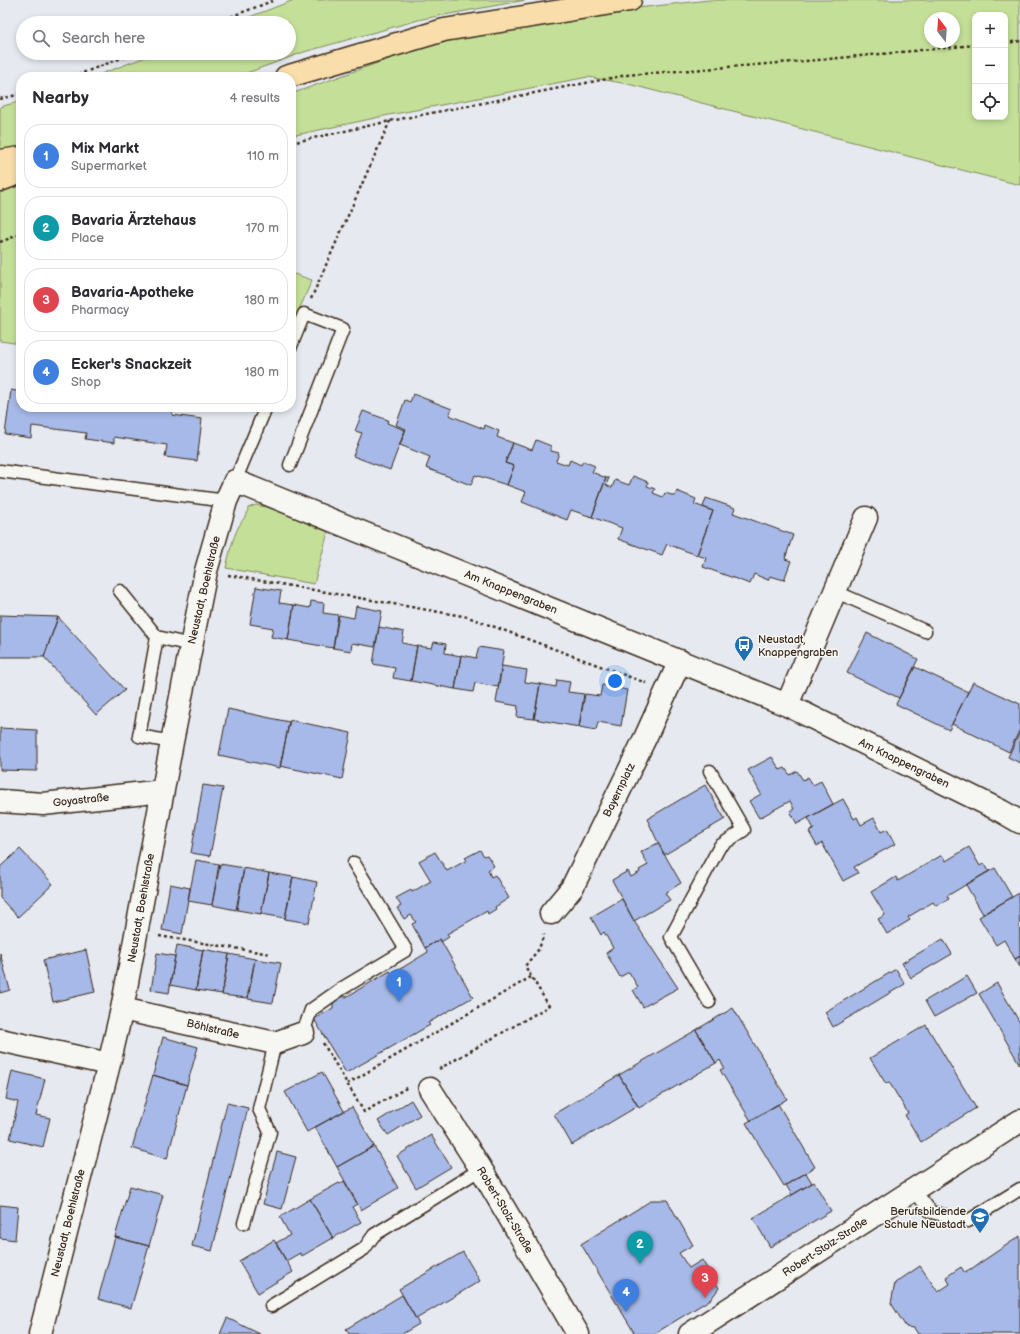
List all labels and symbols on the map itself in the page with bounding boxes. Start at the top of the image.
north arrow [924,12,960,48]
street label: Neustadt, Boehlstraße [185,534,223,645]
street label: Am Knappengraben [463,567,559,617]
place label: Neustadt, Knappengraben [758,633,838,659]
bus stop icon: Neustadt, Knappengraben [733,634,755,662]
your location [605,671,625,691]
street label: Am Knappengraben [857,735,951,791]
street label: Bayernplatz [600,760,638,819]
street label: Goyastraße [52,791,110,809]
street label: Neustadt, Boehlstraße [125,852,157,964]
pin: 1 [386,969,412,1002]
street label: Böhlstraße [185,1017,241,1041]
street label: Robert-Stolz-Straße [474,1164,536,1256]
street label: Neustadt, Boehlstraße [48,1167,88,1278]
place label: Berufsbildende Schule Neustadt [884,1205,967,1231]
school or university icon: Berufsbildende Schule Neustadt [969,1206,991,1234]
street label: Robert-Stolz-Straße [780,1214,870,1279]
pin: 2 [627,1231,653,1264]
pin: 3 [692,1265,718,1298]
pin: 4 [613,1279,639,1312]

